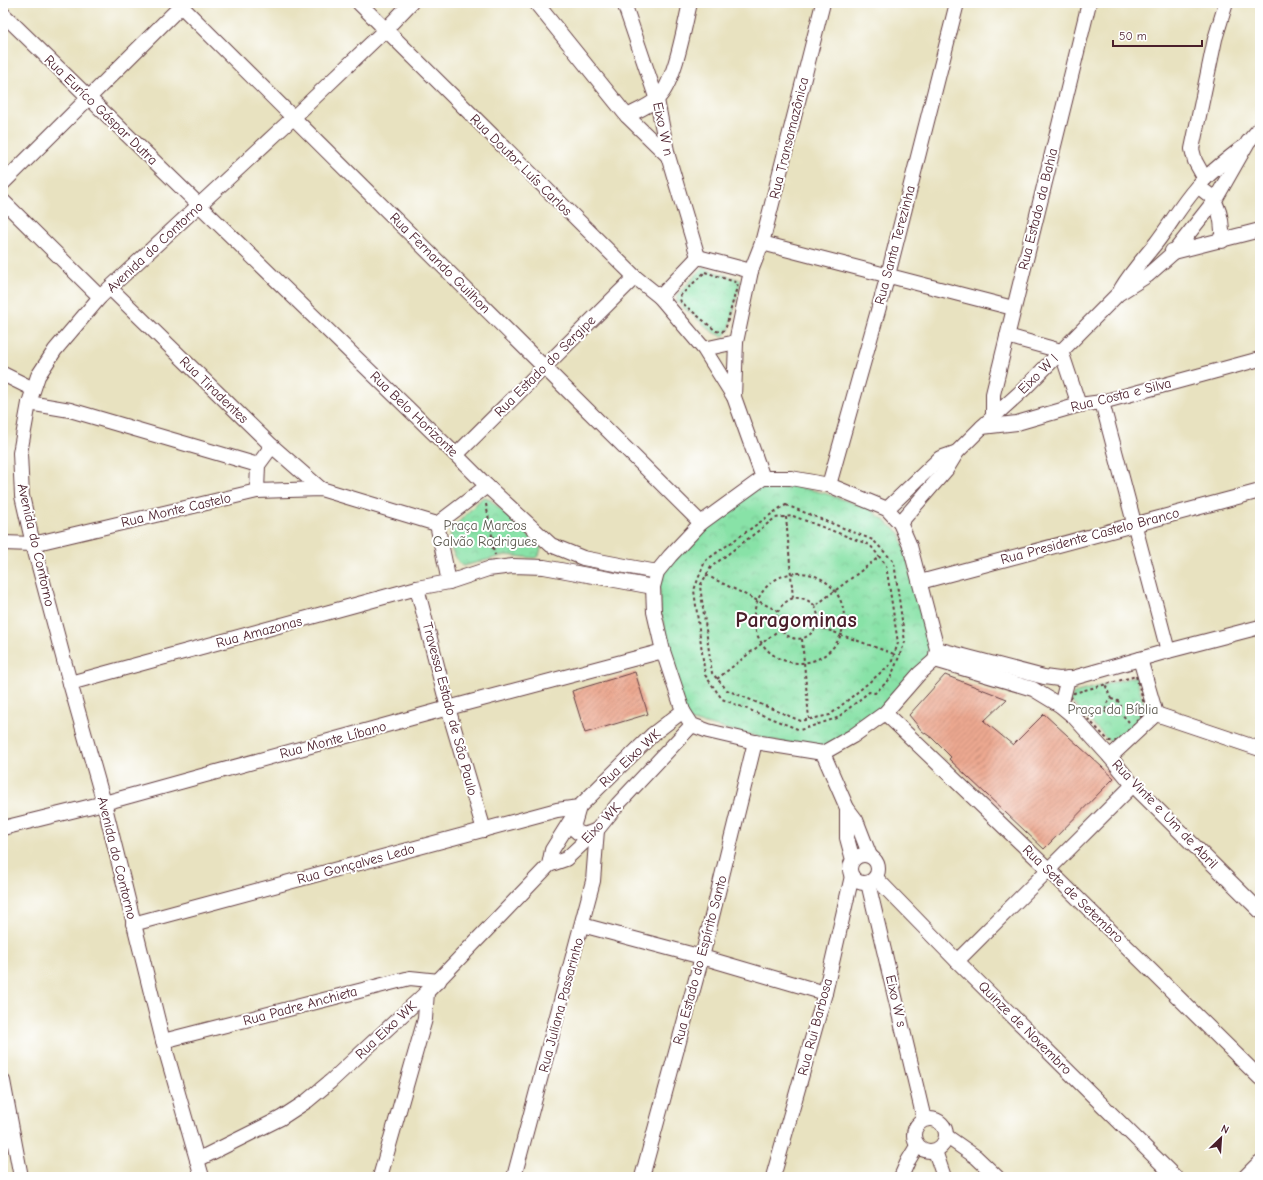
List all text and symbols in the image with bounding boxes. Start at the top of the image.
scale bar [1113,22,1202,48]
text: 50 m [1119,29,1147,43]
street label: Rua Euríco Gáspar Dutra [41,51,161,169]
street label: Rua Transamazônica [766,75,812,201]
street label: Eixo W n [649,101,677,157]
street label: Rua Doutor Luís Carlos [466,110,576,220]
street label: Rua Estado da Bahia [1015,146,1061,272]
street label: Rua Santa Terezinha [871,183,919,307]
street label: Avenida do Contorno [103,198,207,296]
street label: Rua Fernando Guilhon [386,209,494,317]
street label: Rua Estado do Sergipe [491,312,599,420]
street label: Eixo W l [1014,350,1062,398]
street label: Rua Tiradentes [176,353,252,427]
street label: Rua Belo Horizonte [366,368,462,460]
street label: Rua Costa e Silva [1069,374,1173,416]
street label: Avenida do Contorno [14,482,58,608]
street label: Rua Monte Castelo [119,489,233,531]
street label: Rua Presidente Castelo Branco [999,504,1181,568]
park label: Praça Marcos Galvão Rodrigues [433,517,537,550]
district label: Paragominas [735,607,857,633]
street label: Rua Amazonas [214,612,304,652]
street label: Travessa Estado de São Paulo [419,620,481,798]
park label: Praça da Bíblia [1067,701,1159,718]
street label: Rua Monte Líbano [278,718,388,762]
street label: Rua Eixo WK [596,725,664,791]
street label: Rua Vinte e Um de Abril [1108,756,1222,872]
street label: Avenida do Contorno [94,795,140,921]
street label: Eixo WK [578,799,624,847]
street label: Rua Gonçalves Ledo [295,840,417,888]
street label: Rua Sete de Setembro [1019,841,1127,947]
street label: Rua Estado do Espírito Santo [669,874,731,1046]
street label: Rua Juliana Passarinho [535,936,587,1074]
street label: Eixo W s [882,973,910,1029]
street label: Rua Rui Barbosa [794,976,836,1078]
street label: Quinze de Novembro [975,978,1075,1078]
street label: Rua Padre Anchieta [241,983,359,1029]
street label: Rua Eixo WK [352,997,420,1063]
north arrow [1201,1118,1241,1158]
text: N [1219,1122,1231,1137]

